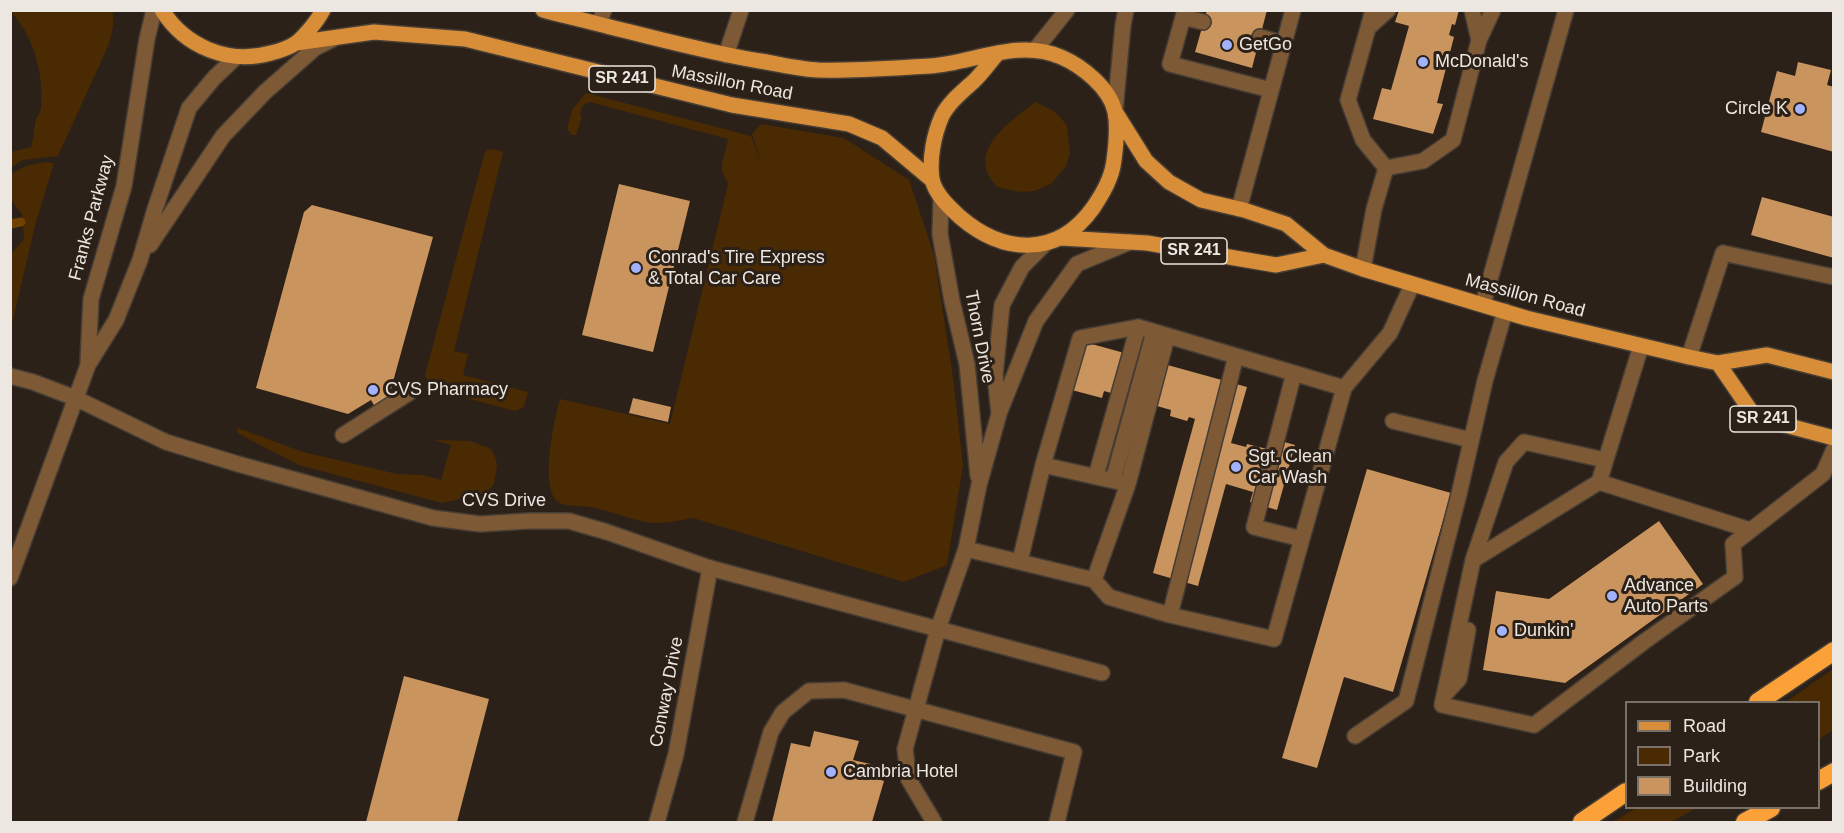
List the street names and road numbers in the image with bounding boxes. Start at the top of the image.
street label: Massillon Road [670,61,794,105]
road number: SR 241 [589,66,655,92]
street label: Franks Parkway [65,153,119,283]
road number: SR 241 [1161,238,1227,264]
street label: Massillon Road [1463,270,1587,322]
street label: Thorn Drive [959,289,999,385]
road number: SR 241 [1730,406,1796,432]
street label: CVS Drive [462,490,546,512]
street label: Conway Drive [646,635,688,749]

